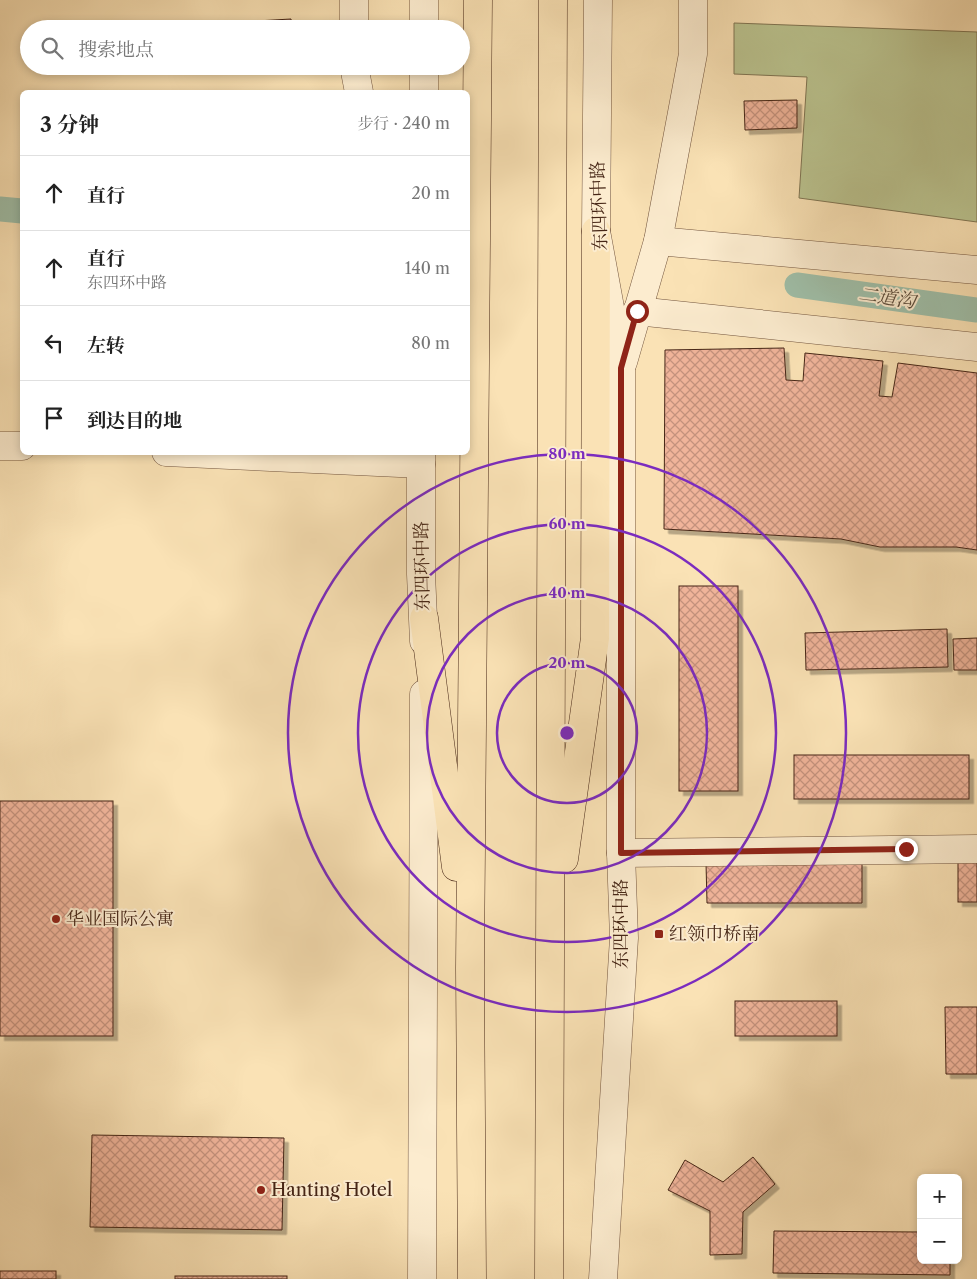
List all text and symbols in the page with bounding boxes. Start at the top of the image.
search box [20,20,470,75]
icon: search [38,34,66,62]
text: 搜索地点 [78,38,154,61]
text: 3 分钟 [40,112,99,137]
text: 步行 · 240 m [357,113,450,133]
street label: 东四环中路 [586,161,612,251]
icon: ahead [40,179,68,207]
text: 20 m [411,183,450,203]
text: 直行 [87,184,125,207]
text: 直行 [87,247,125,270]
icon: ahead [40,254,68,282]
text: 140 m [405,258,450,278]
text: 东四环中路 [87,272,167,292]
water label: 二道沟 [857,282,920,313]
route start [626,300,649,323]
icon: left [40,329,68,357]
text: 80 m [411,333,450,353]
text: 左转 [87,334,125,357]
icon: arrive [40,404,68,432]
text: 到达目的地 [87,409,182,432]
text: 80 m [548,444,586,463]
text: 60 m [548,514,586,533]
street label: 东四环中路 [410,521,434,611]
text: 40 m [548,583,586,602]
text: 20 m [548,653,586,672]
centre of rings [558,724,576,742]
route end [895,838,918,861]
street label: 东四环中路 [610,879,632,969]
place label: 华业国际公寓 [66,908,174,930]
marker: 华业国际公寓 [50,913,62,925]
place label: 红领巾桥南 [669,923,759,945]
marker: 红领巾桥南 [653,928,665,940]
map controls [917,1174,962,1264]
button: + [917,1174,962,1219]
place label: Hanting Hotel [271,1179,392,1201]
marker: Hanting Hotel [255,1184,267,1196]
button: − [917,1219,962,1264]

